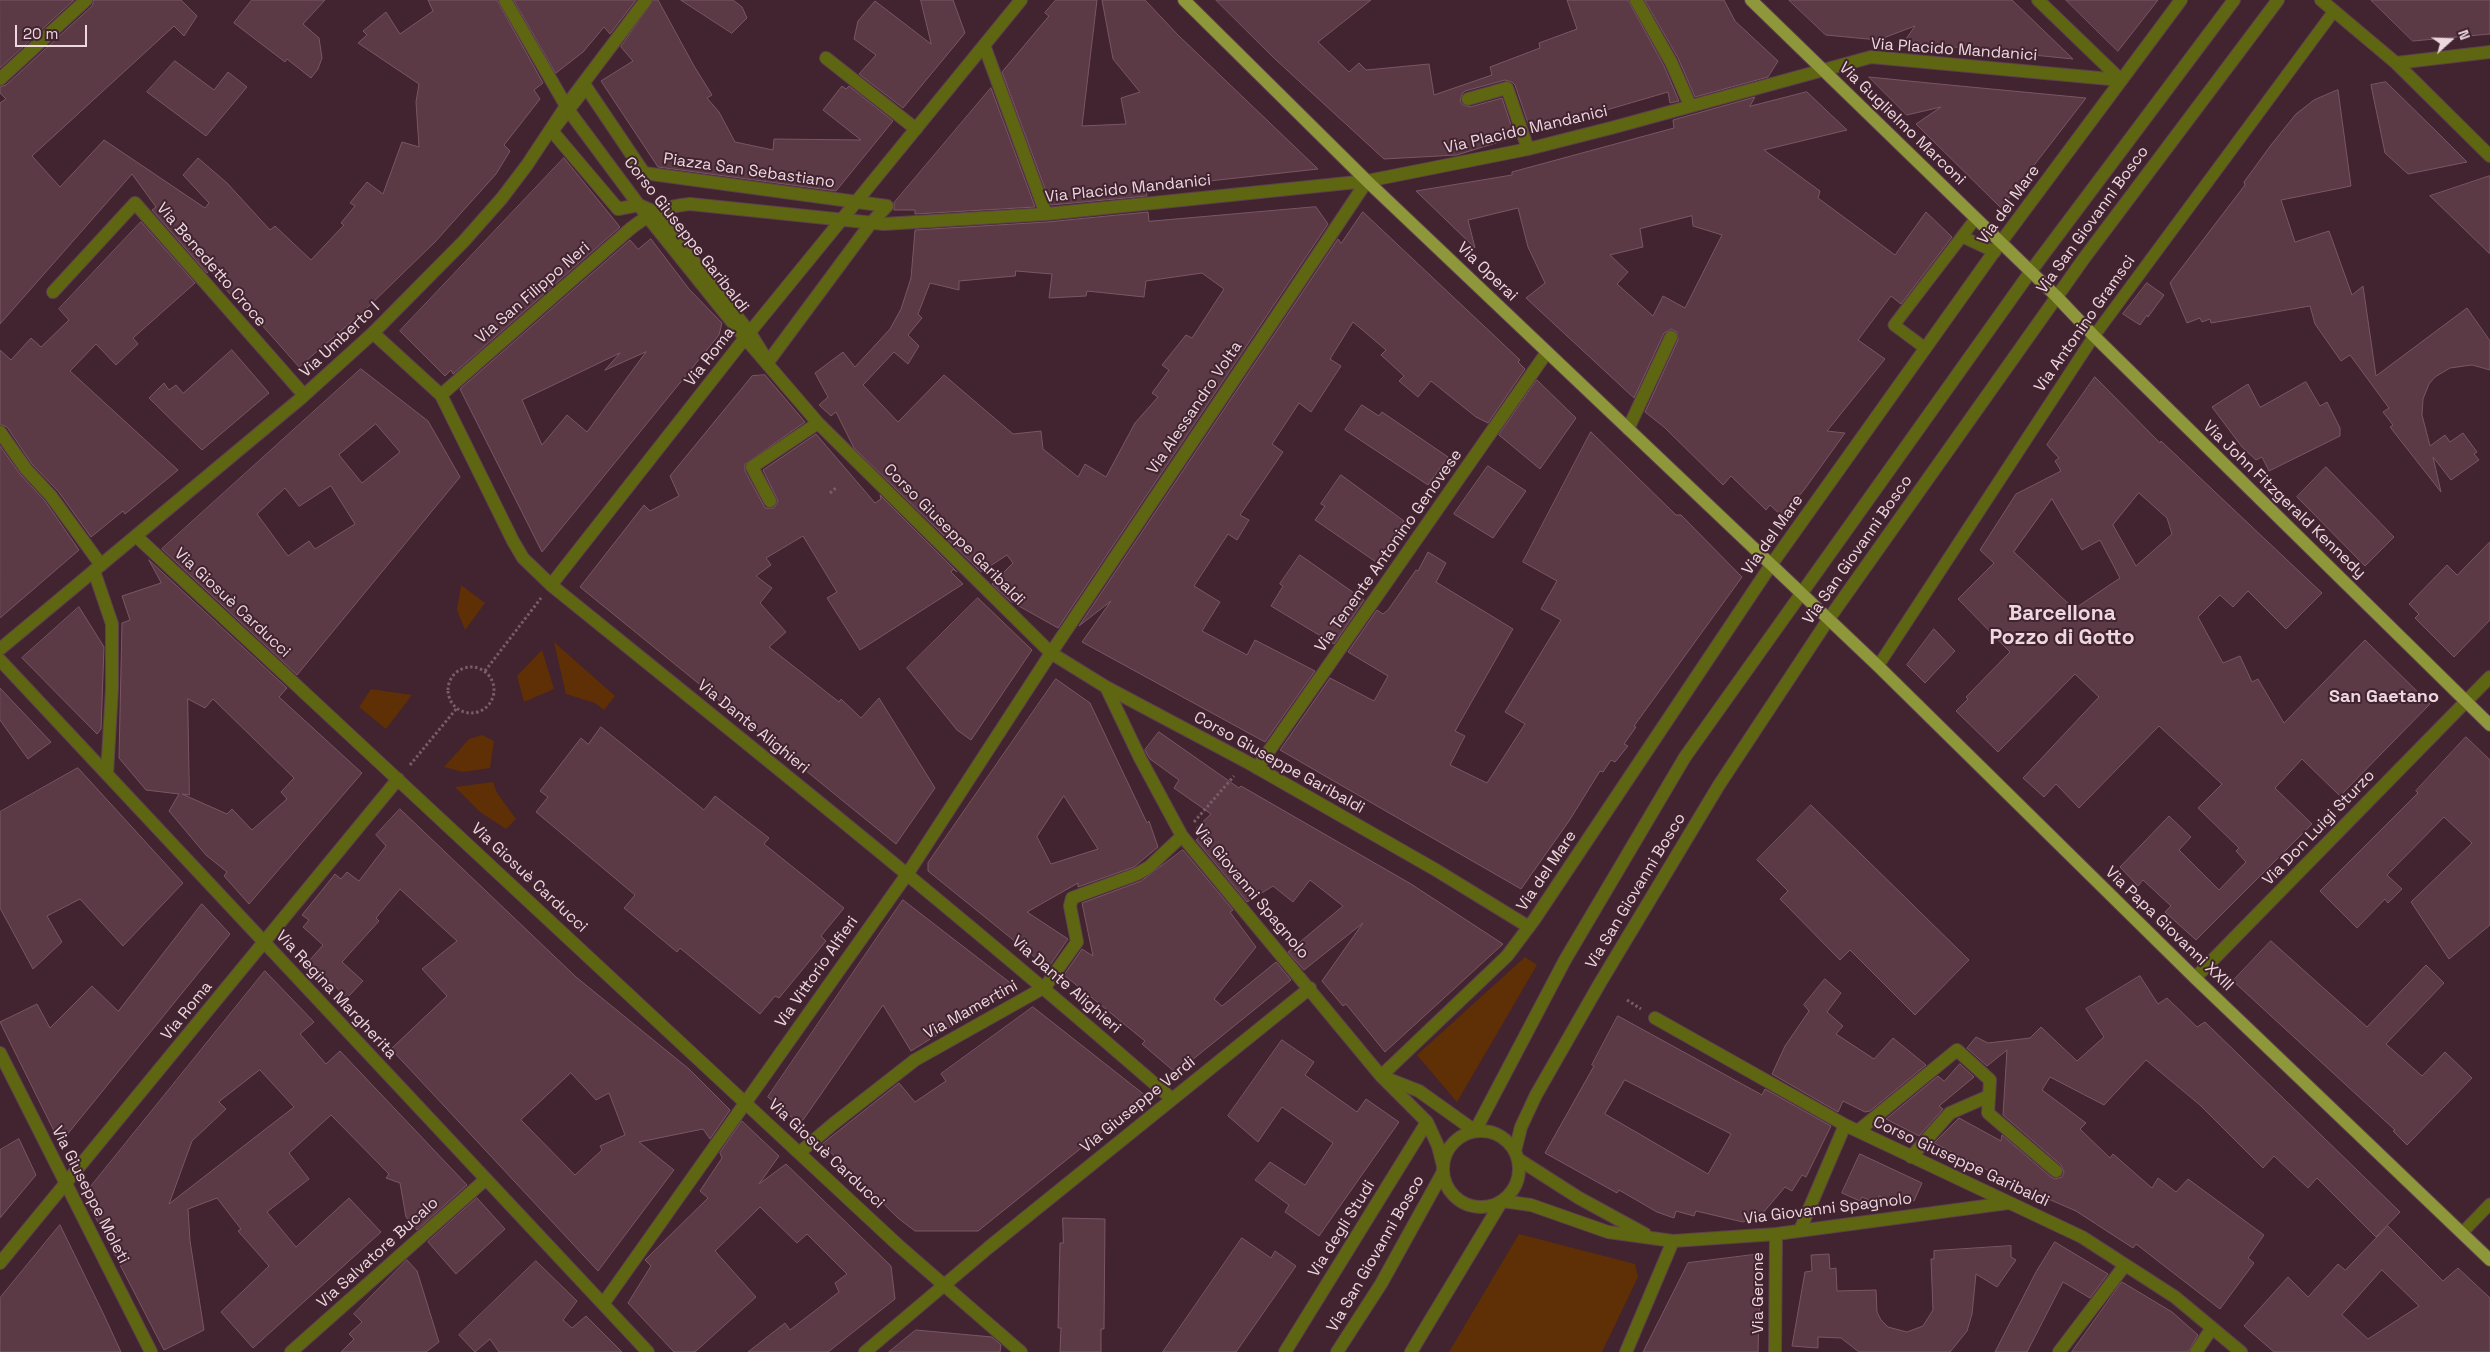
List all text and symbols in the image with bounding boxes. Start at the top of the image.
scale bar [18,15,90,47]
north arrow [2425,15,2475,65]
text: 20 m [23,24,58,43]
text: N [2454,27,2474,42]
street label: Via Placido Mandanici [1870,35,2038,65]
street label: Via Guglielmo Marconi [1835,58,1969,190]
street label: Via Placido Mandanici [1442,102,1610,158]
street label: Via San Giovanni Bosco [2033,142,2153,298]
street label: Piazza San Sebastiano [662,149,836,193]
street label: Corso Giuseppe Garibaldi [619,153,753,317]
street label: Via del Mare [1974,162,2044,248]
street label: Via Placido Mandanici [1044,171,1212,207]
street label: Via Benedetto Croce [152,199,270,331]
street label: Via San Filippo Neri [472,238,594,348]
street label: Via Operai [1453,239,1521,305]
street label: Via Antonino Gramsci [2031,252,2139,396]
street label: Via Umberto I [296,298,384,382]
street label: Via Roma [681,323,739,391]
street label: Via Alessandro Volta [1143,338,1247,478]
street label: Via John Fitzgerald Kennedy [2199,417,2369,583]
street label: Via Tenente Antonino Genovese [1311,446,1467,656]
street label: Corso Giuseppe Garibaldi [879,460,1029,610]
street label: Via San Giovanni Bosco [1799,472,1917,628]
street label: Via del Mare [1738,491,1808,579]
street label: Via Giosuè Carducci [170,544,294,662]
district label: Barcellona Pozzo di Gotto [1989,601,2135,651]
street label: Via Dante Alighieri [693,676,813,778]
district label: San Gaetano [2329,686,2439,708]
street label: Corso Giuseppe Garibaldi [1190,708,1368,818]
street label: Via Don Luigi Sturzo [2259,766,2379,890]
street label: Via San Giovanni Bosco [1582,810,1690,972]
street label: Via Giosuè Carducci [467,819,591,937]
street label: Via Giovanni Spagnolo [1189,821,1313,963]
street label: Via del Mare [1513,827,1581,915]
street label: Via Papa Giovanni XXIII [2101,863,2237,995]
street label: Via Vittorio Alfieri [771,913,863,1031]
street label: Via Regina Margherita [271,927,401,1063]
street label: Via Dante Alighieri [1007,932,1125,1038]
street label: Via Mamertini [921,976,1021,1044]
street label: Via Roma [157,978,217,1044]
street label: Via Giuseppe Verdi [1077,1053,1199,1157]
street label: Via Giosuè Carducci [764,1095,888,1213]
street label: Corso Giuseppe Garibaldi [1870,1113,2052,1211]
street label: Via Giuseppe Moleti [47,1123,133,1267]
street label: Via San Giovanni Bosco [1323,1172,1429,1336]
street label: Via degli Studi [1305,1177,1379,1281]
street label: Via Giovanni Spagnolo [1743,1189,1913,1229]
street label: Via Salvatore Bucalo [313,1194,443,1312]
street label: Via Gerone [1749,1252,1769,1334]

